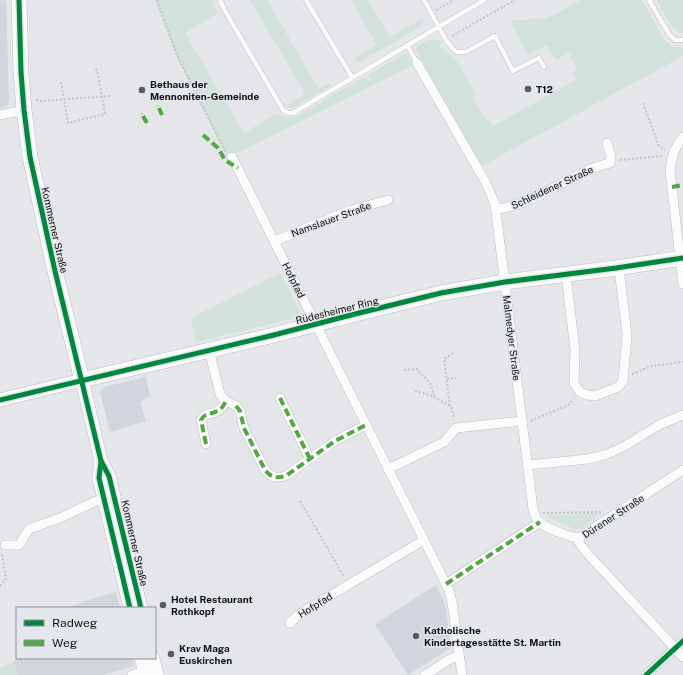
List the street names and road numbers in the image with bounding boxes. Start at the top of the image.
street label: Schleidener Straße [509,163,595,211]
street label: Kommerner Straße [39,186,71,275]
street label: Namslauer Straße [289,199,373,239]
street label: Hofpfad [280,260,308,300]
street label: Rüdesheimer Ring [294,294,380,326]
street label: Malmedyer Straße [501,295,523,382]
street label: Dürener Straße [580,491,646,540]
street label: Kommerner Straße [119,499,151,588]
street label: Hofpfad [296,590,334,620]

